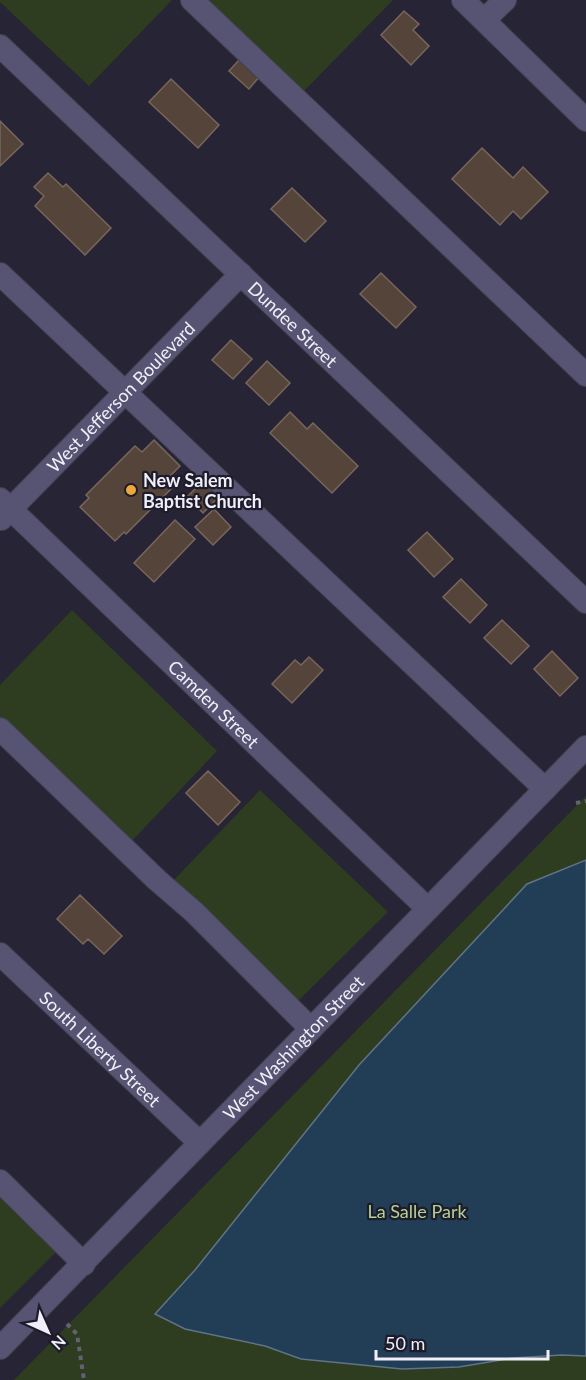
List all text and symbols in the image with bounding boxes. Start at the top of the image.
street label: Dundee Street [244,277,343,372]
street label: West Jefferson Boulevard [42,317,199,477]
place label: New Salem Baptist Church [143,469,262,512]
marker: New Salem Baptist Church [124,483,138,497]
street label: Camden Street [164,655,264,753]
street label: West Washington Street [218,970,369,1124]
street label: South Liberty Street [35,986,166,1111]
park label: La Salle Park [367,1200,467,1222]
north arrow [18,1302,78,1362]
scale bar [376,1323,548,1361]
text: N [48,1332,70,1354]
text: 50 m [385,1332,425,1354]

